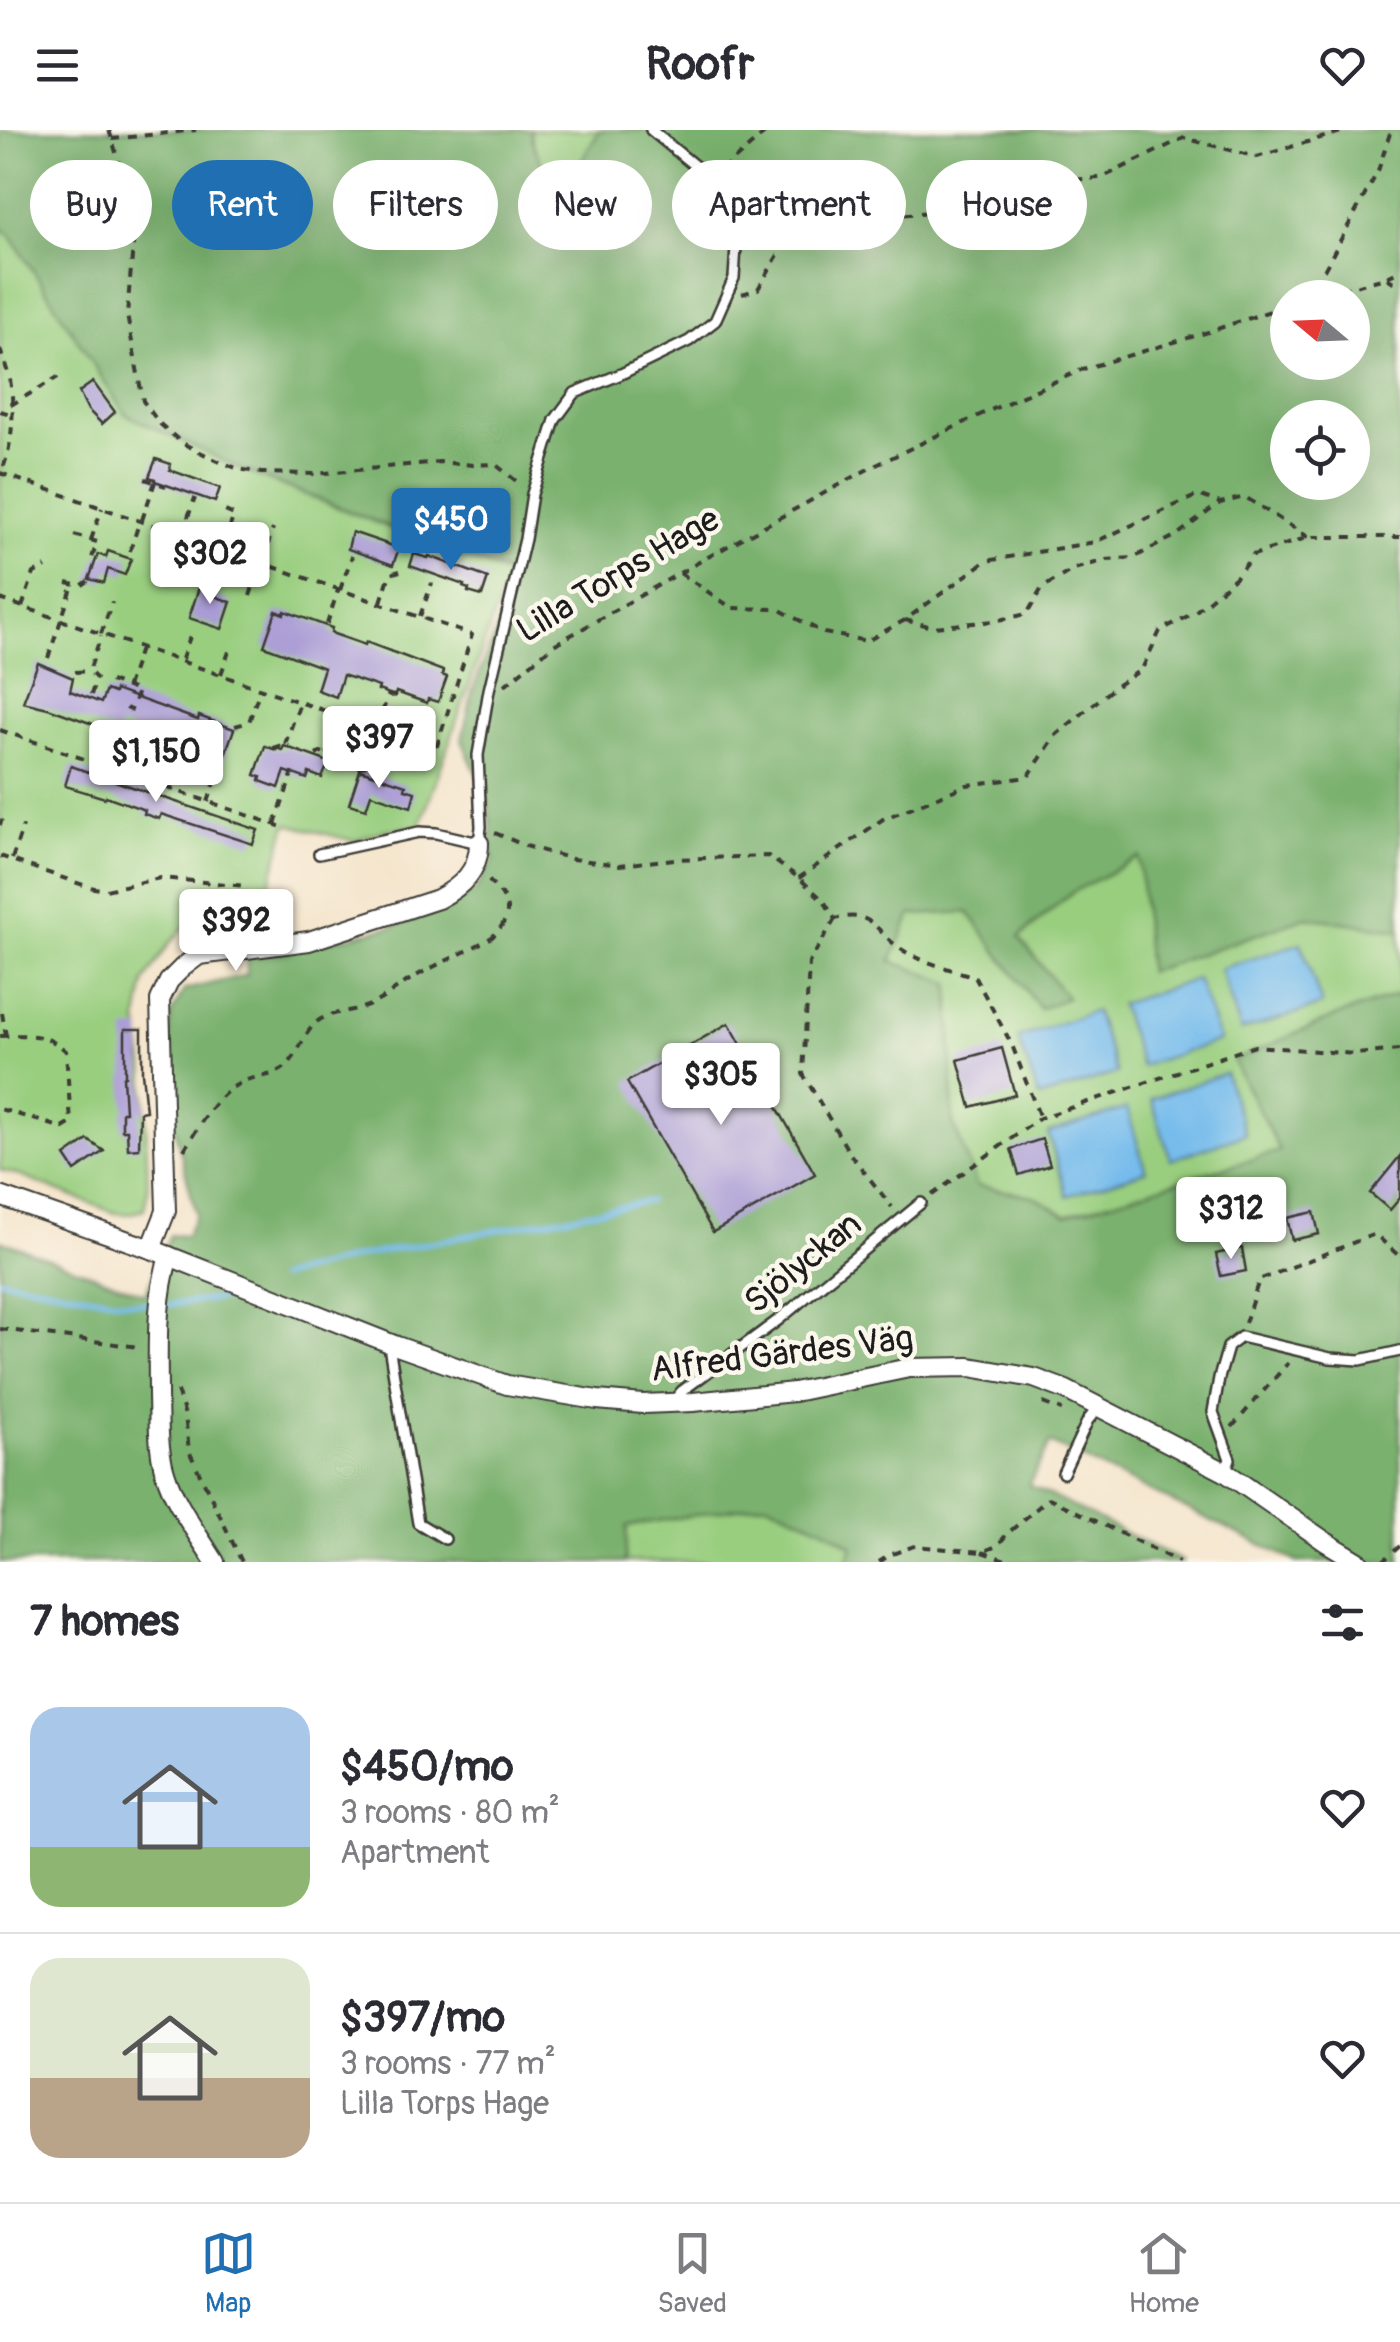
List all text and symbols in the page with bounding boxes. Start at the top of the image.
text: Roofr [646,37,754,93]
icon: menu [30,38,85,93]
icon: heart [1315,38,1370,93]
chip: Buy [30,160,152,250]
chip: Rent [172,160,313,250]
chip: Filters [333,160,498,250]
chip: New [518,160,652,250]
chip: Apartment [672,160,906,250]
chip: House [926,160,1087,250]
north arrow [1270,280,1370,380]
map controls [1270,280,1370,500]
button: locate [1270,400,1370,500]
pin: $450 [392,488,510,573]
street label: Lilla Torps Hage [509,497,727,653]
text: $450 [413,500,489,540]
pin: $302 [151,522,269,607]
text: $302 [173,534,247,574]
pin: $397 [320,706,438,791]
text: $397 [345,718,413,758]
pin: $1,150 [75,720,237,805]
text: $1,150 [111,732,201,772]
pin: $392 [177,889,295,974]
text: $392 [201,901,271,941]
pin: $305 [662,1043,780,1128]
text: $305 [684,1055,758,1095]
pin: $312 [1172,1177,1290,1262]
text: $312 [1198,1189,1264,1229]
street label: Sjölyckan [735,1202,871,1324]
street label: Alfred Gärdes Väg [648,1316,916,1392]
icon: filters [1315,1595,1370,1650]
text: 7 homes [30,1596,179,1648]
text: $450/mo [340,1741,514,1793]
icon: home [110,1747,230,1867]
icon: heart [1315,1780,1370,1835]
text: 3 rooms · 80 m² [340,1793,560,1833]
text: Apartment [340,1833,489,1873]
text: $397/mo [340,1992,505,2044]
icon: home [110,1998,230,2118]
icon: heart [1315,2031,1370,2086]
text: 3 rooms · 77 m² [340,2044,556,2084]
text: Lilla Torps Hage [340,2084,549,2124]
tab: Map [201,2226,256,2321]
tab: Saved [657,2226,727,2321]
tab: Home [1129,2226,1199,2321]

